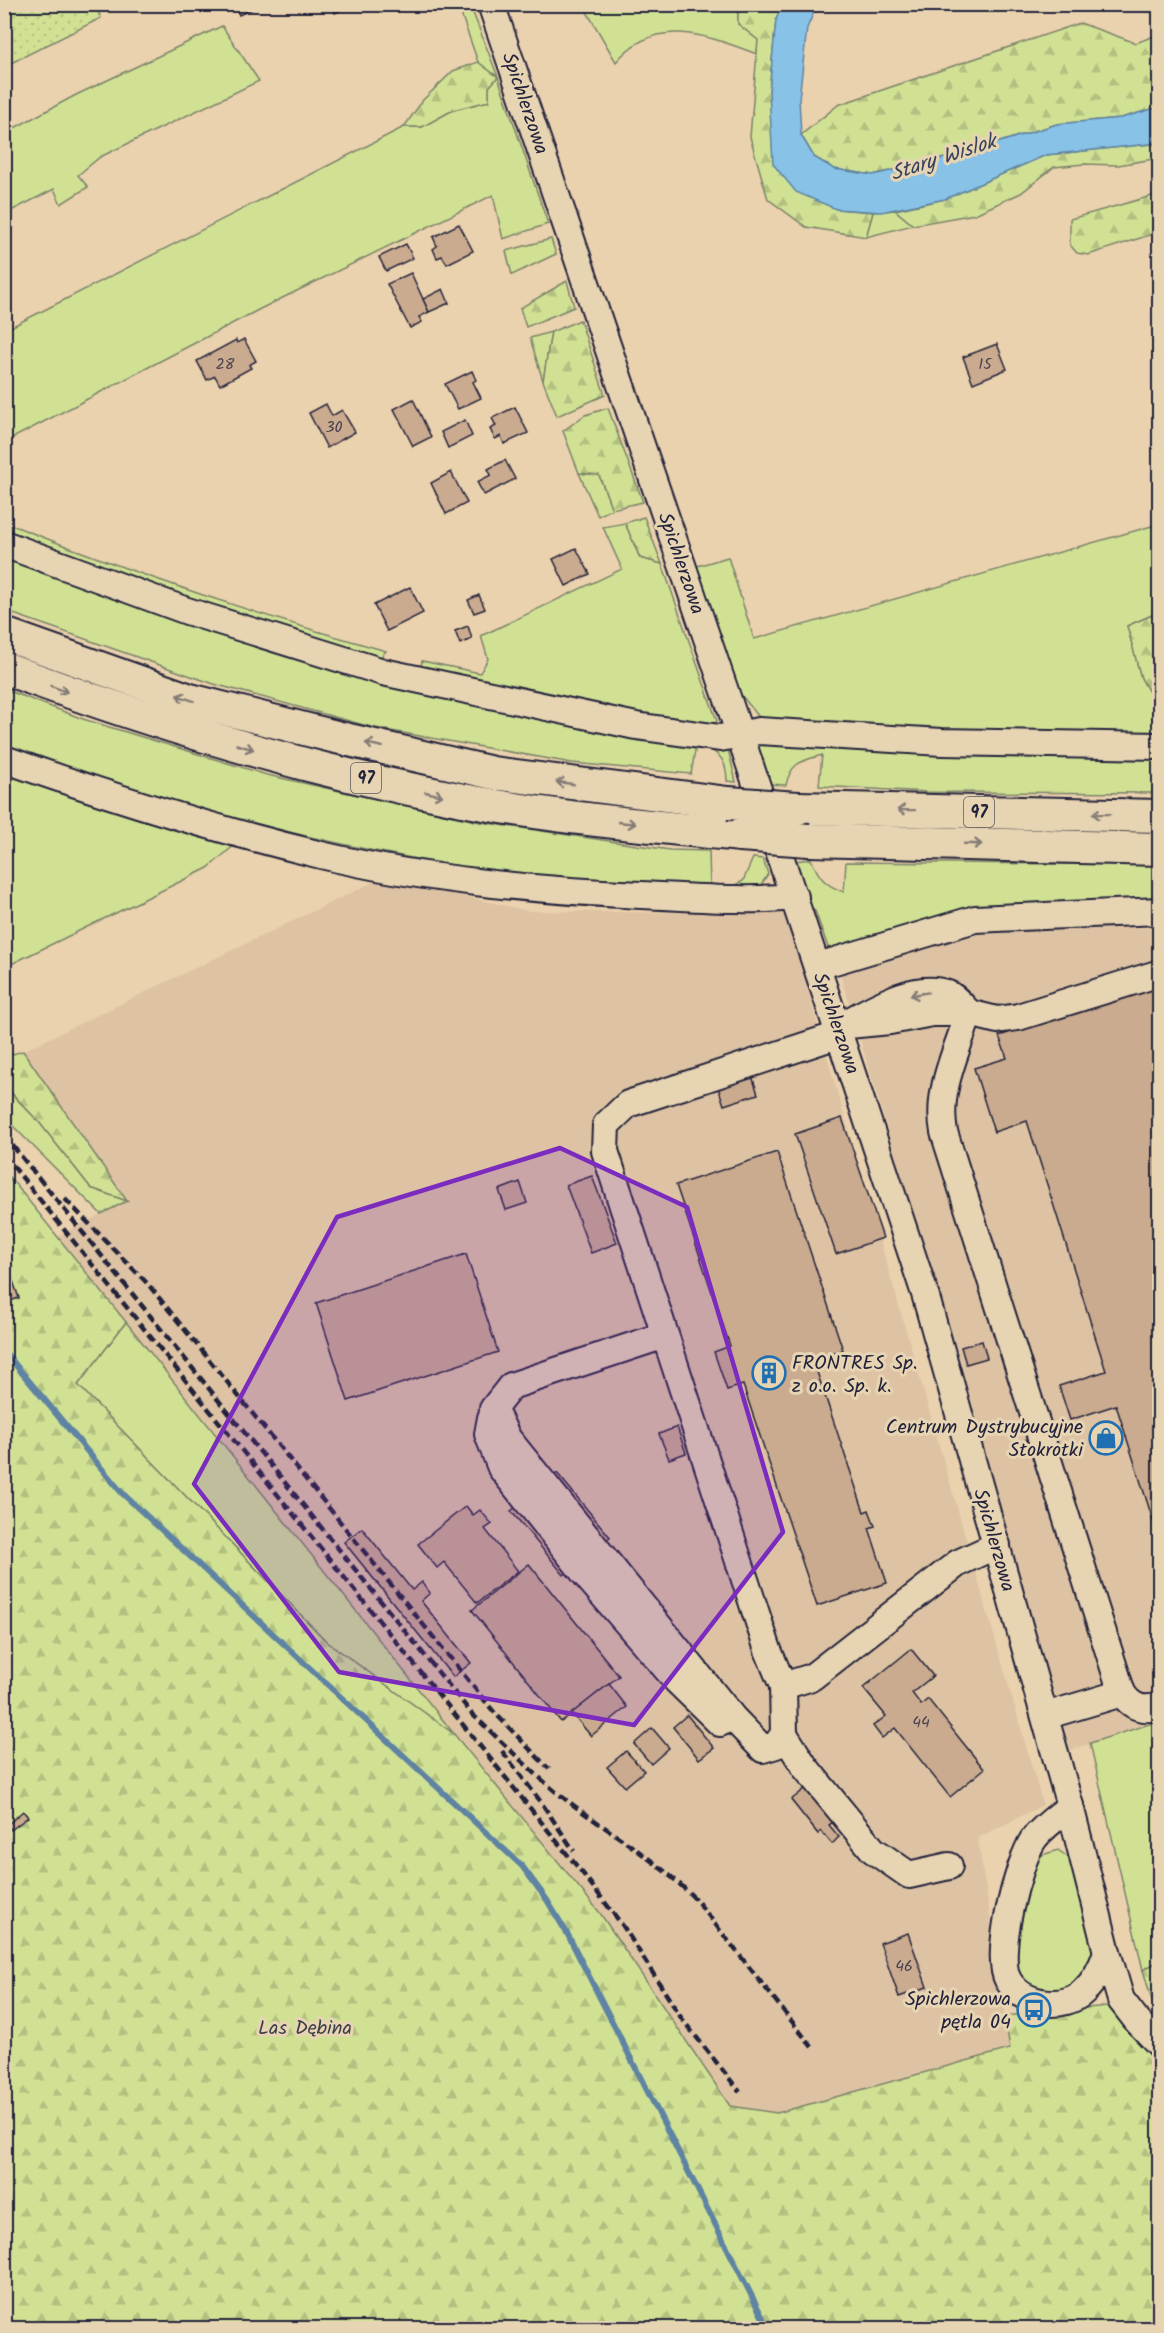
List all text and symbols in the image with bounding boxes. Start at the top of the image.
street label: Spichlerzowa [492,48,556,159]
water label: Stary Wislok [886,125,1003,191]
house number: 28 [216,352,235,377]
house number: 15 [978,352,993,377]
house number: 30 [325,415,343,440]
street label: Spichlerzowa [648,508,712,619]
one-way arrow [49,684,68,695]
one-way arrow [176,691,195,702]
one-way arrow [365,739,384,751]
one-way arrow [235,742,254,753]
road number: 97 [351,763,381,793]
one-way arrow [556,778,576,789]
one-way arrow [425,789,444,801]
road number: 97 [964,797,994,827]
one-way arrow [897,804,917,816]
one-way arrow [1092,809,1112,820]
one-way arrow [617,818,637,829]
one-way arrow [962,839,982,850]
street label: Spichlerzowa [803,968,867,1079]
one-way arrow [909,988,929,999]
place label: FRONTRES Sp. z o.o. Sp. k. [792,1348,918,1403]
building icon: FRONTRES Sp. z o.o. Sp. k. [751,1355,787,1391]
place label: Centrum Dystrybucyjne Stokrotki [886,1412,1084,1467]
shop icon: Centrum Dystrybucyjne Stokrotki [1088,1420,1124,1456]
street label: Spichlerzowa [963,1485,1023,1596]
house number: 44 [912,1710,930,1735]
house number: 46 [895,1954,913,1979]
place label: Spichlerzowa pętla 04 [905,1984,1011,2039]
bus stop icon: Spichlerzowa pętla 04 [1016,1992,1052,2028]
park label: Las Dębina [258,2013,352,2045]

